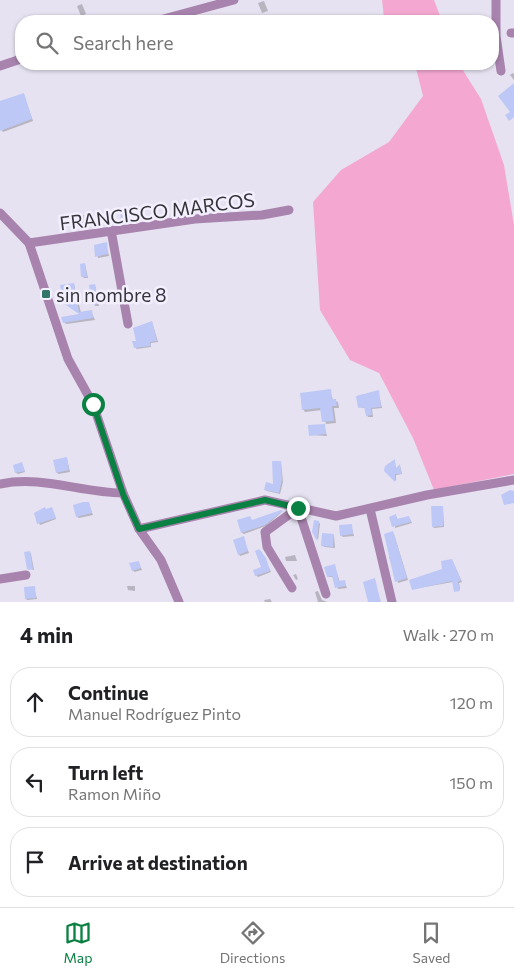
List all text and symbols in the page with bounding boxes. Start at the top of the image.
search box [15,15,499,70]
icon: search [33,29,61,57]
text: Search here [73,31,173,54]
street label: FRANCISCO MARCOS [58,188,256,234]
place label: sin nombre 8 [56,283,167,306]
marker: sin nombre 8 [40,288,52,300]
route start [82,393,105,416]
route end [287,497,310,520]
text: 4 min [20,622,73,647]
text: Walk · 270 m [403,625,494,644]
text: Continue [68,681,148,704]
icon: ahead [21,688,49,716]
text: 120 m [450,693,493,712]
text: Manuel Rodríguez Pinto [68,704,241,723]
text: Turn left [68,761,143,784]
icon: left [21,768,49,796]
text: 150 m [450,773,493,792]
text: Ramon Miño [68,784,161,803]
icon: arrive [21,848,49,876]
text: Arrive at destination [68,851,248,874]
tab: Map [64,919,92,966]
tab: Directions [220,919,285,966]
tab: Saved [413,919,450,966]

